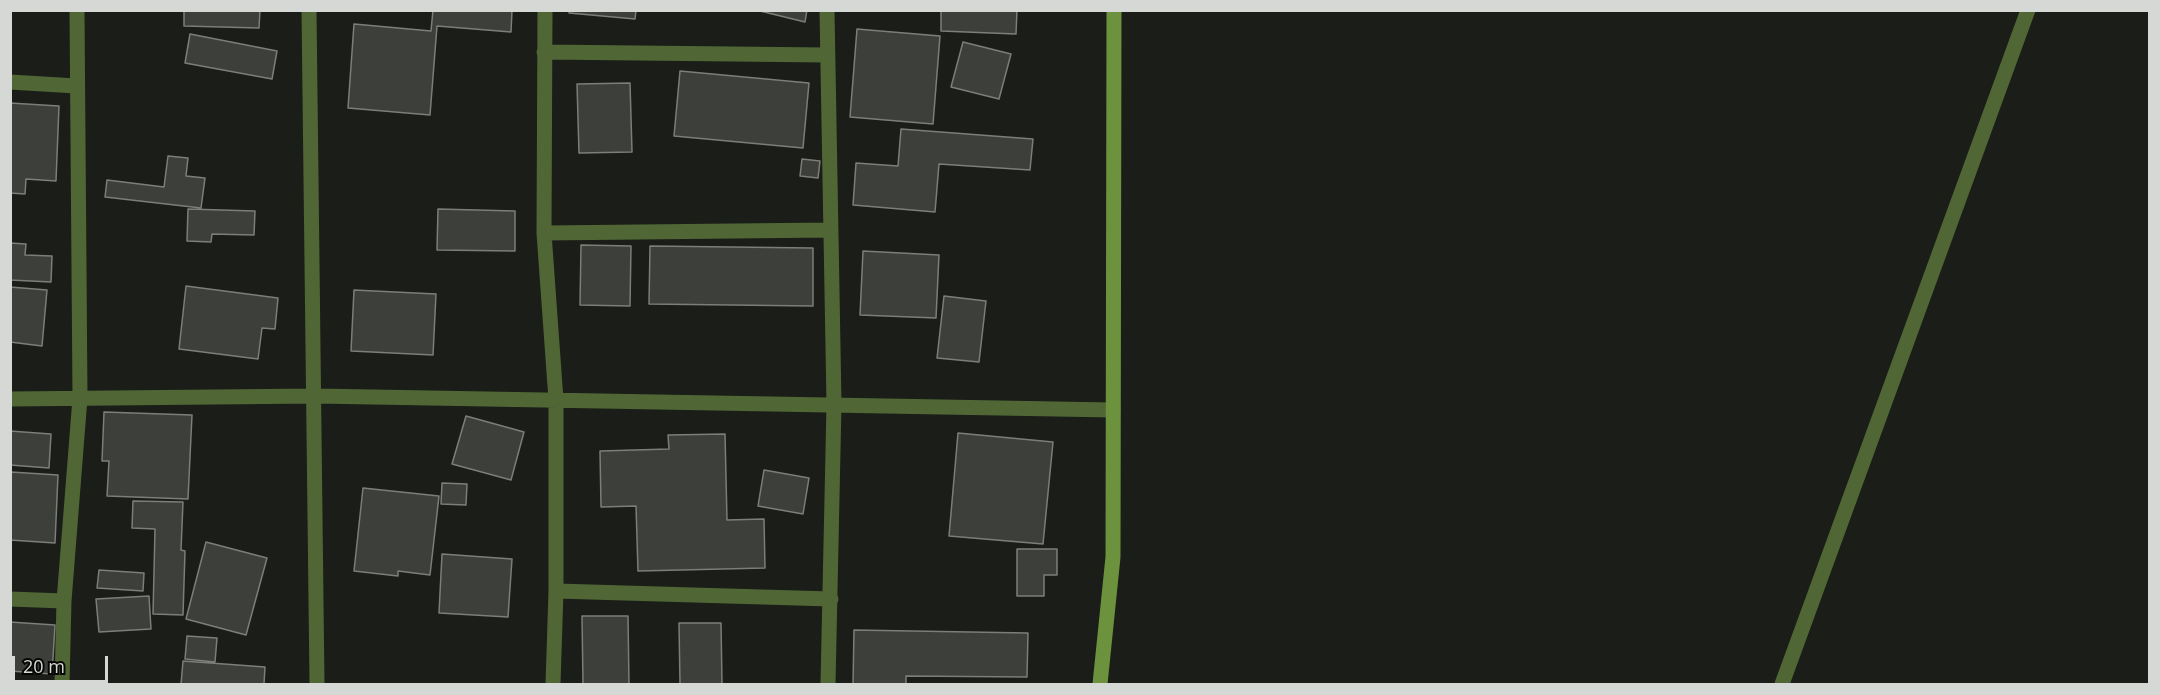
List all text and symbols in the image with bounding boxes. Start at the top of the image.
scale bar [15,644,111,682]
text: 20 m [23,654,65,678]

